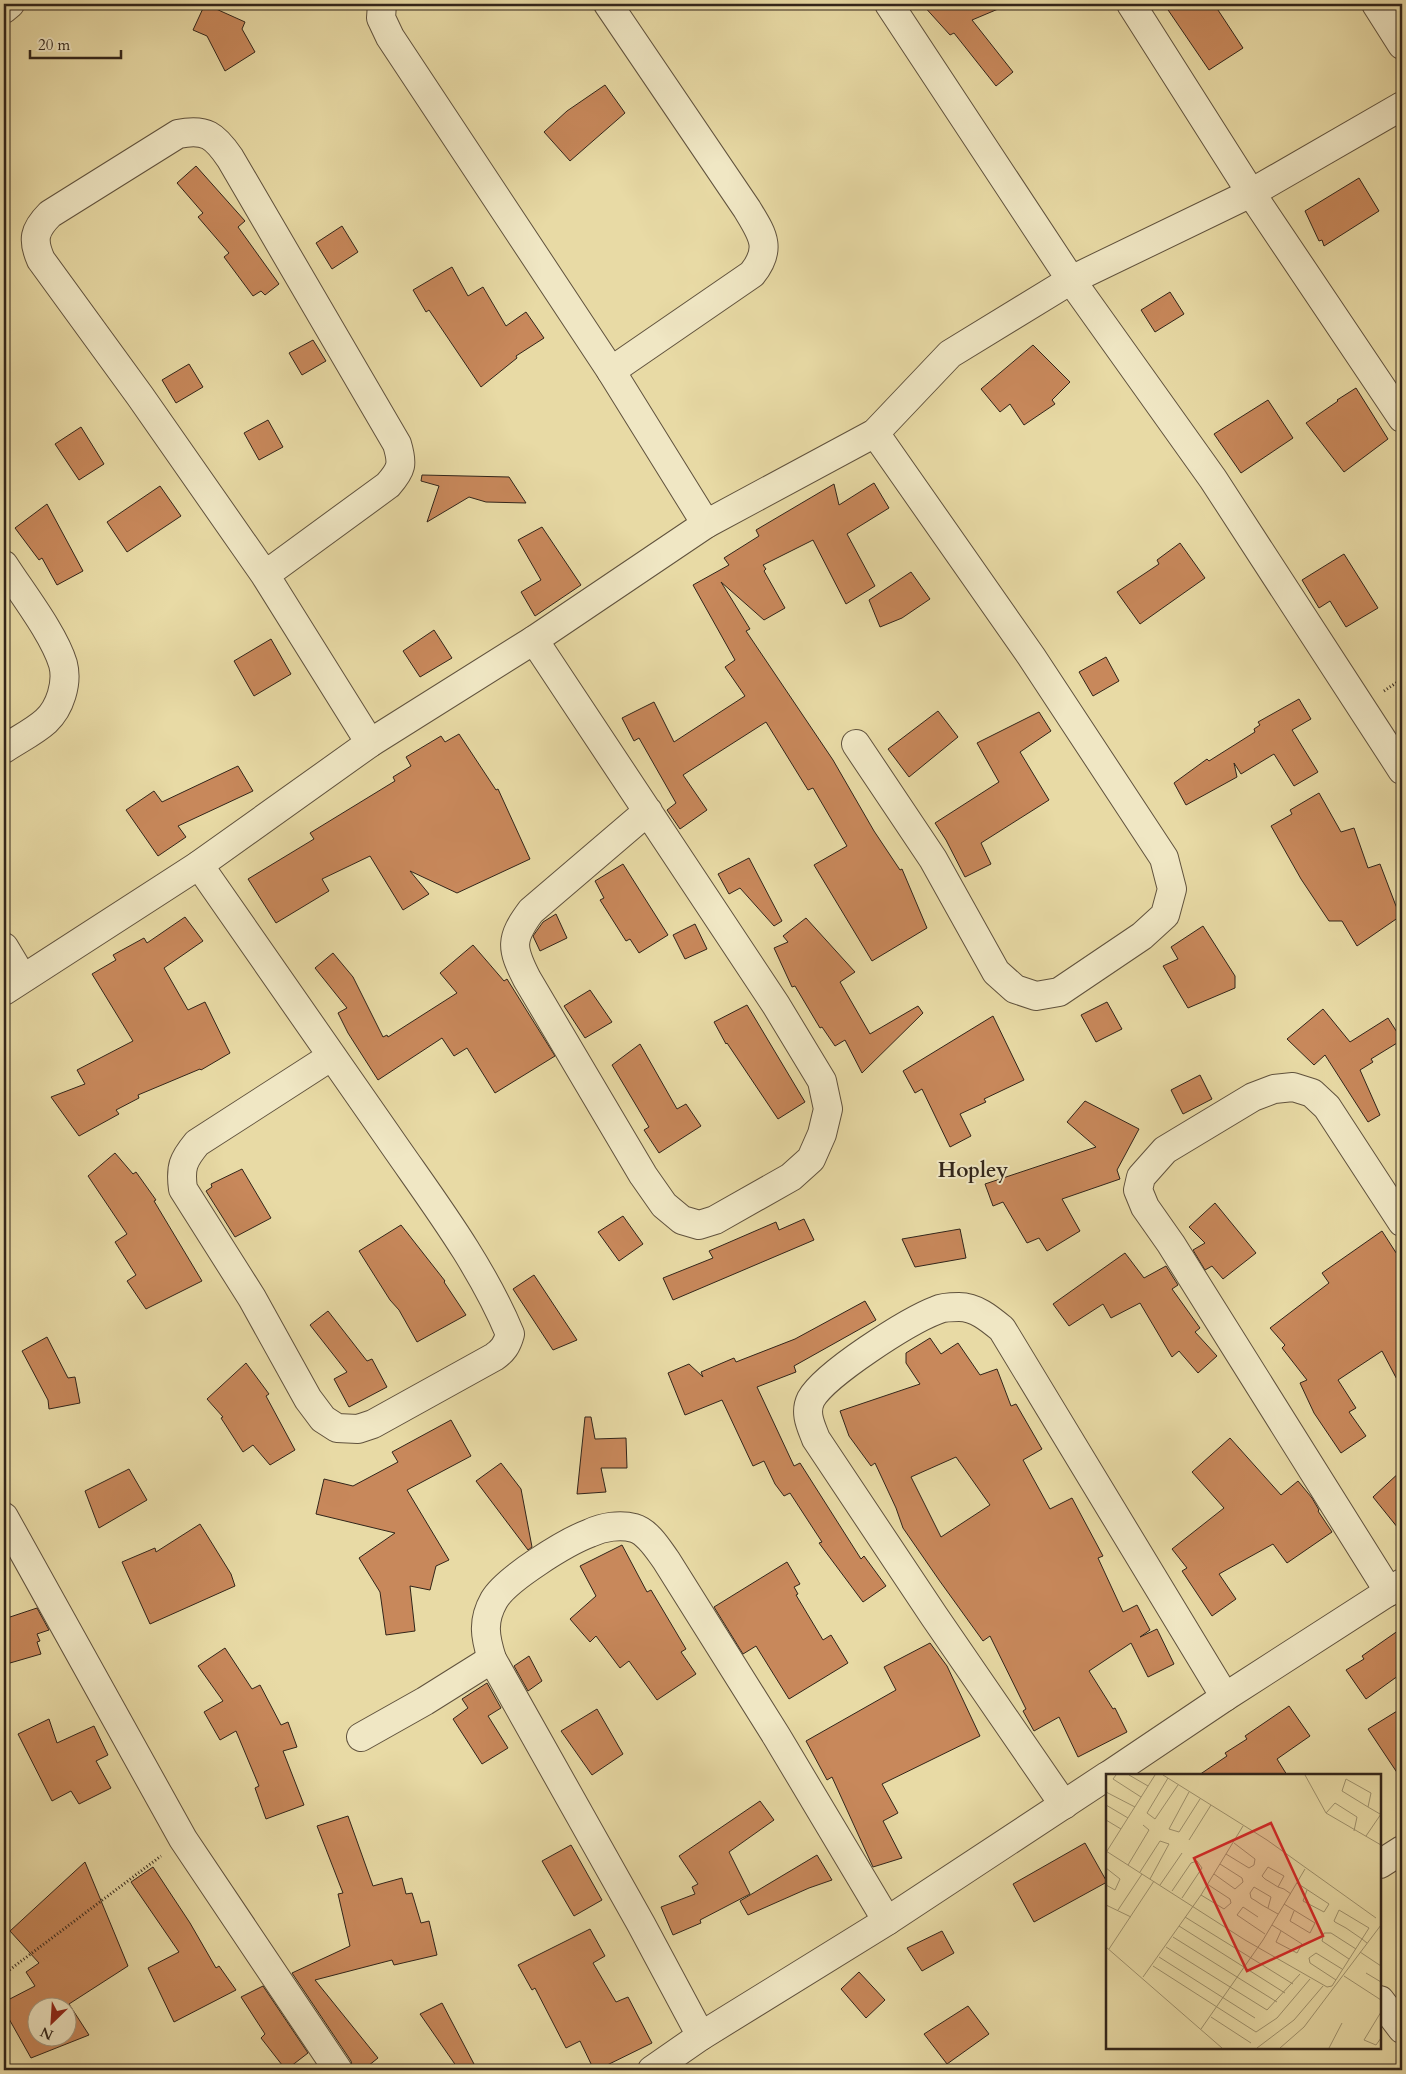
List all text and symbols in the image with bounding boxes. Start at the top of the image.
scale bar [30,28,121,60]
text: 20 m [38,35,70,55]
district label: Hopley [938,1156,1008,1185]
inset map [1106,1774,1381,2049]
north arrow [28,1996,78,2046]
text: N [37,2022,56,2045]

